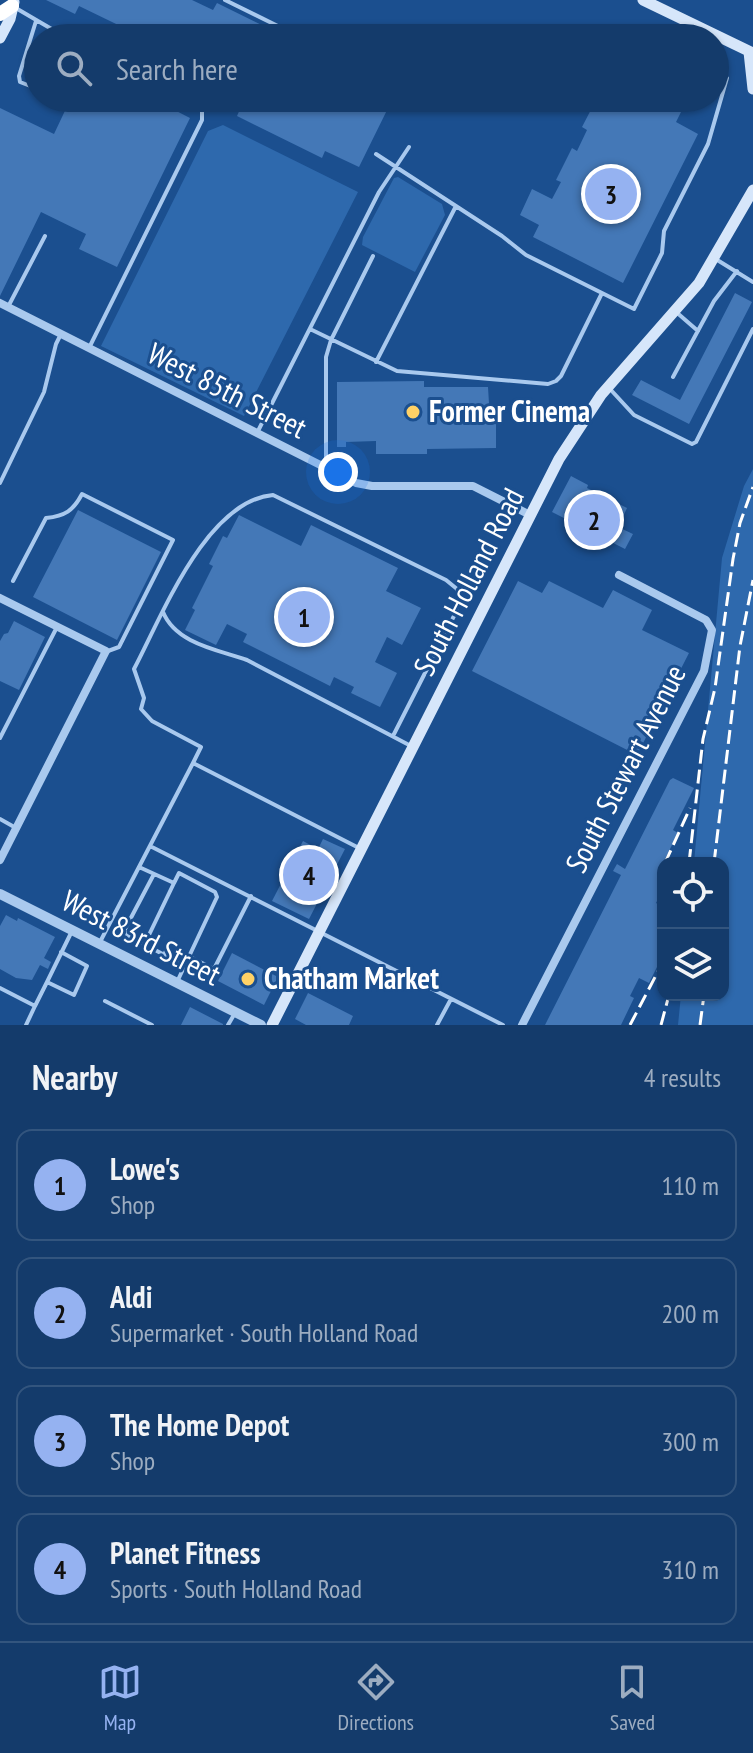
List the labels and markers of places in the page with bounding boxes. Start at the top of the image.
pin: 3 [585,164,637,224]
place label: Former Cinema [429,391,590,430]
marker: Former Cinema [404,403,422,421]
pin: 2 [568,490,620,550]
pin: 1 [278,587,330,647]
pin: 4 [283,845,335,905]
place label: Chatham Market [264,958,439,997]
marker: Chatham Market [239,970,257,988]

